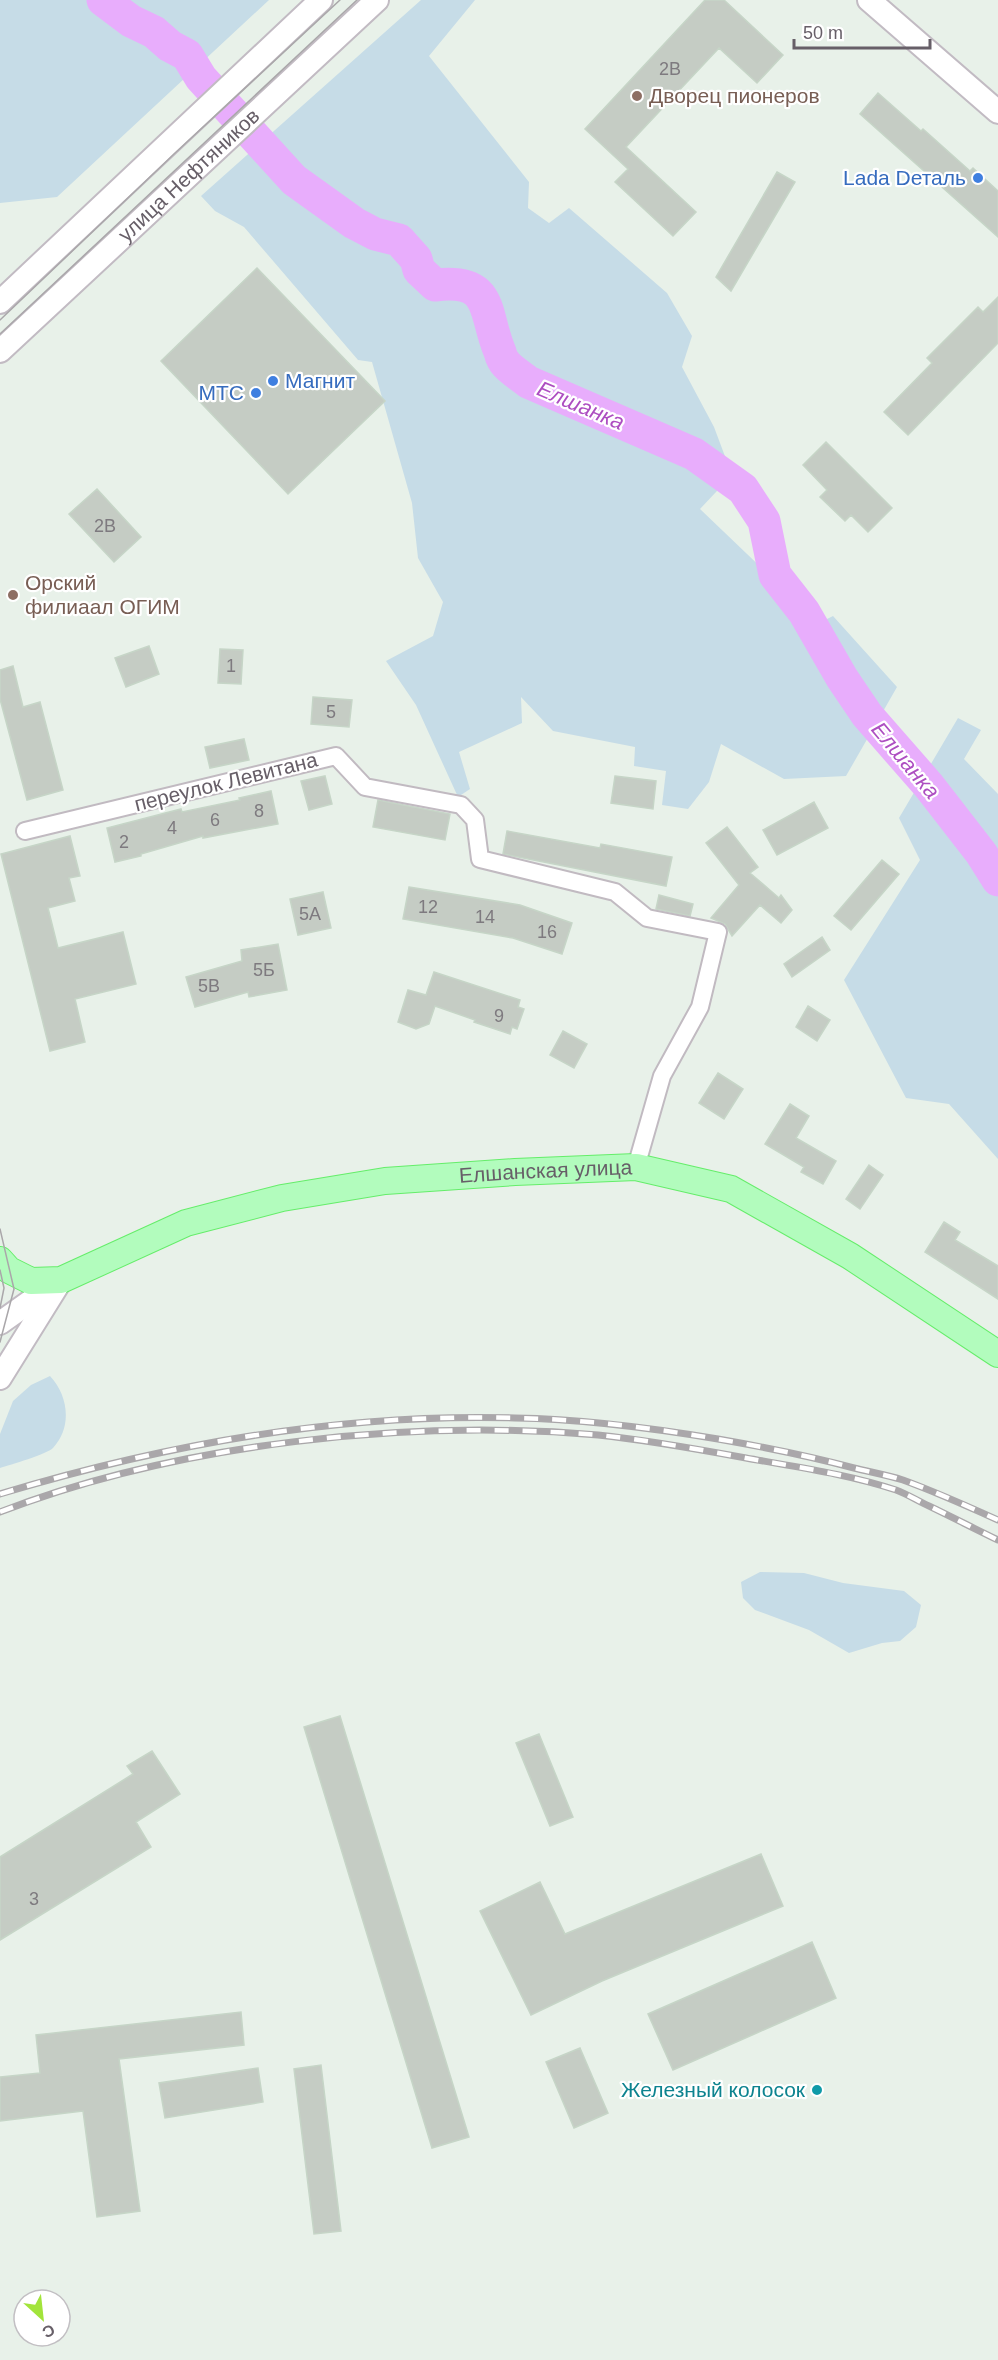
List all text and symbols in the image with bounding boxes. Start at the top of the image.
scale bar [794,12,930,50]
text: 50 m [803,23,843,43]
house number: 2В [659,59,681,79]
place label: Дворец пионеров [649,84,820,107]
marker: Дворец пионеров [630,89,644,103]
street label: улица Нефтяников [113,104,264,246]
place label: Lada Dеталь [843,166,966,189]
marker: Lada Dеталь [971,171,985,185]
place label: Магнит [285,369,355,392]
marker: Магнит [266,374,280,388]
water label: Елшанка [533,376,628,435]
place label: МТС [199,381,244,404]
marker: МТС [249,386,263,400]
house number: 2В [94,516,116,536]
place label: Орский филиаал ОГИМ [25,571,180,618]
marker: Орский филиаал ОГИМ [6,588,20,602]
house number: 1 [226,656,236,676]
house number: 5 [326,702,336,722]
water label: Елшанка [866,717,945,804]
street label: переулок Левитана [132,748,320,815]
house number: 8 [254,801,264,821]
house number: 6 [210,810,220,830]
house number: 4 [167,818,177,838]
house number: 2 [119,832,129,852]
house number: 12 [418,897,438,917]
house number: 5А [299,904,321,924]
house number: 14 [475,907,495,927]
house number: 16 [537,922,557,942]
house number: 5Б [253,960,275,980]
house number: 5В [198,976,220,996]
house number: 9 [494,1006,504,1026]
street label: Елшанская улица [458,1155,633,1187]
house number: 3 [29,1889,39,1909]
place label: Железный колосок [621,2078,806,2101]
marker: Железный колосок [810,2083,824,2097]
north arrow [12,2288,72,2348]
text: С [39,2321,58,2341]

